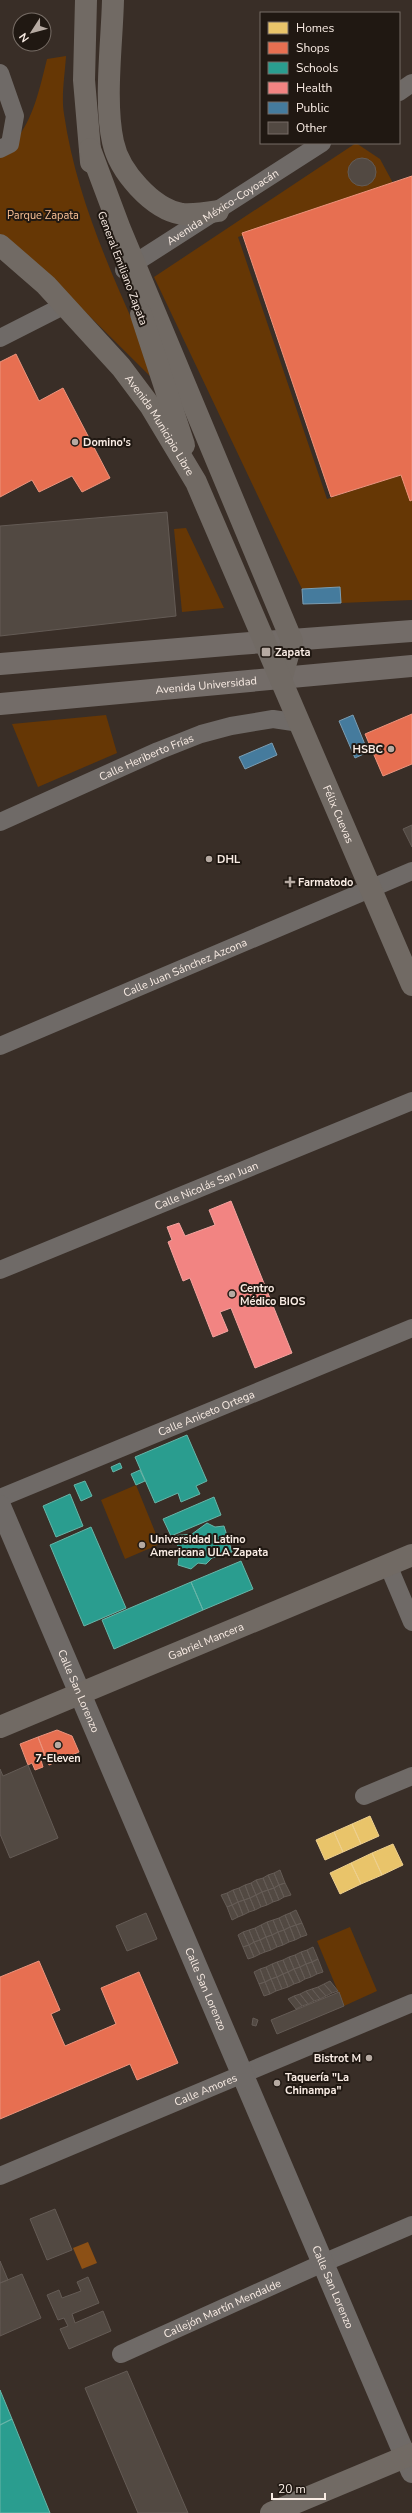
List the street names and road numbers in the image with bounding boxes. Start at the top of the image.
street label: Avenida México-Coyoacán [164,166,282,249]
street label: General Emiliano Zapata [94,209,151,328]
street label: Avenida Municipio Libre [121,372,198,479]
street label: Avenida Universidad [155,673,258,698]
street label: Calle Heriberto Frías [97,731,196,785]
street label: Félix Cuevas [319,783,357,846]
street label: Calle Juan Sánchez Azcona [121,935,250,1001]
street label: Calle Nicolás San Juan [152,1158,261,1214]
street label: Calle Aniceto Ortega [156,1387,257,1440]
street label: Gabriel Mancera [166,1619,246,1664]
street label: Calle San Lorenzo [54,1647,103,1735]
street label: Calle San Lorenzo [181,1945,230,2033]
street label: Calle Amores [172,2070,240,2110]
street label: Calle San Lorenzo [308,2243,357,2331]
street label: Callejón Martín Mendalde [161,2276,284,2342]

